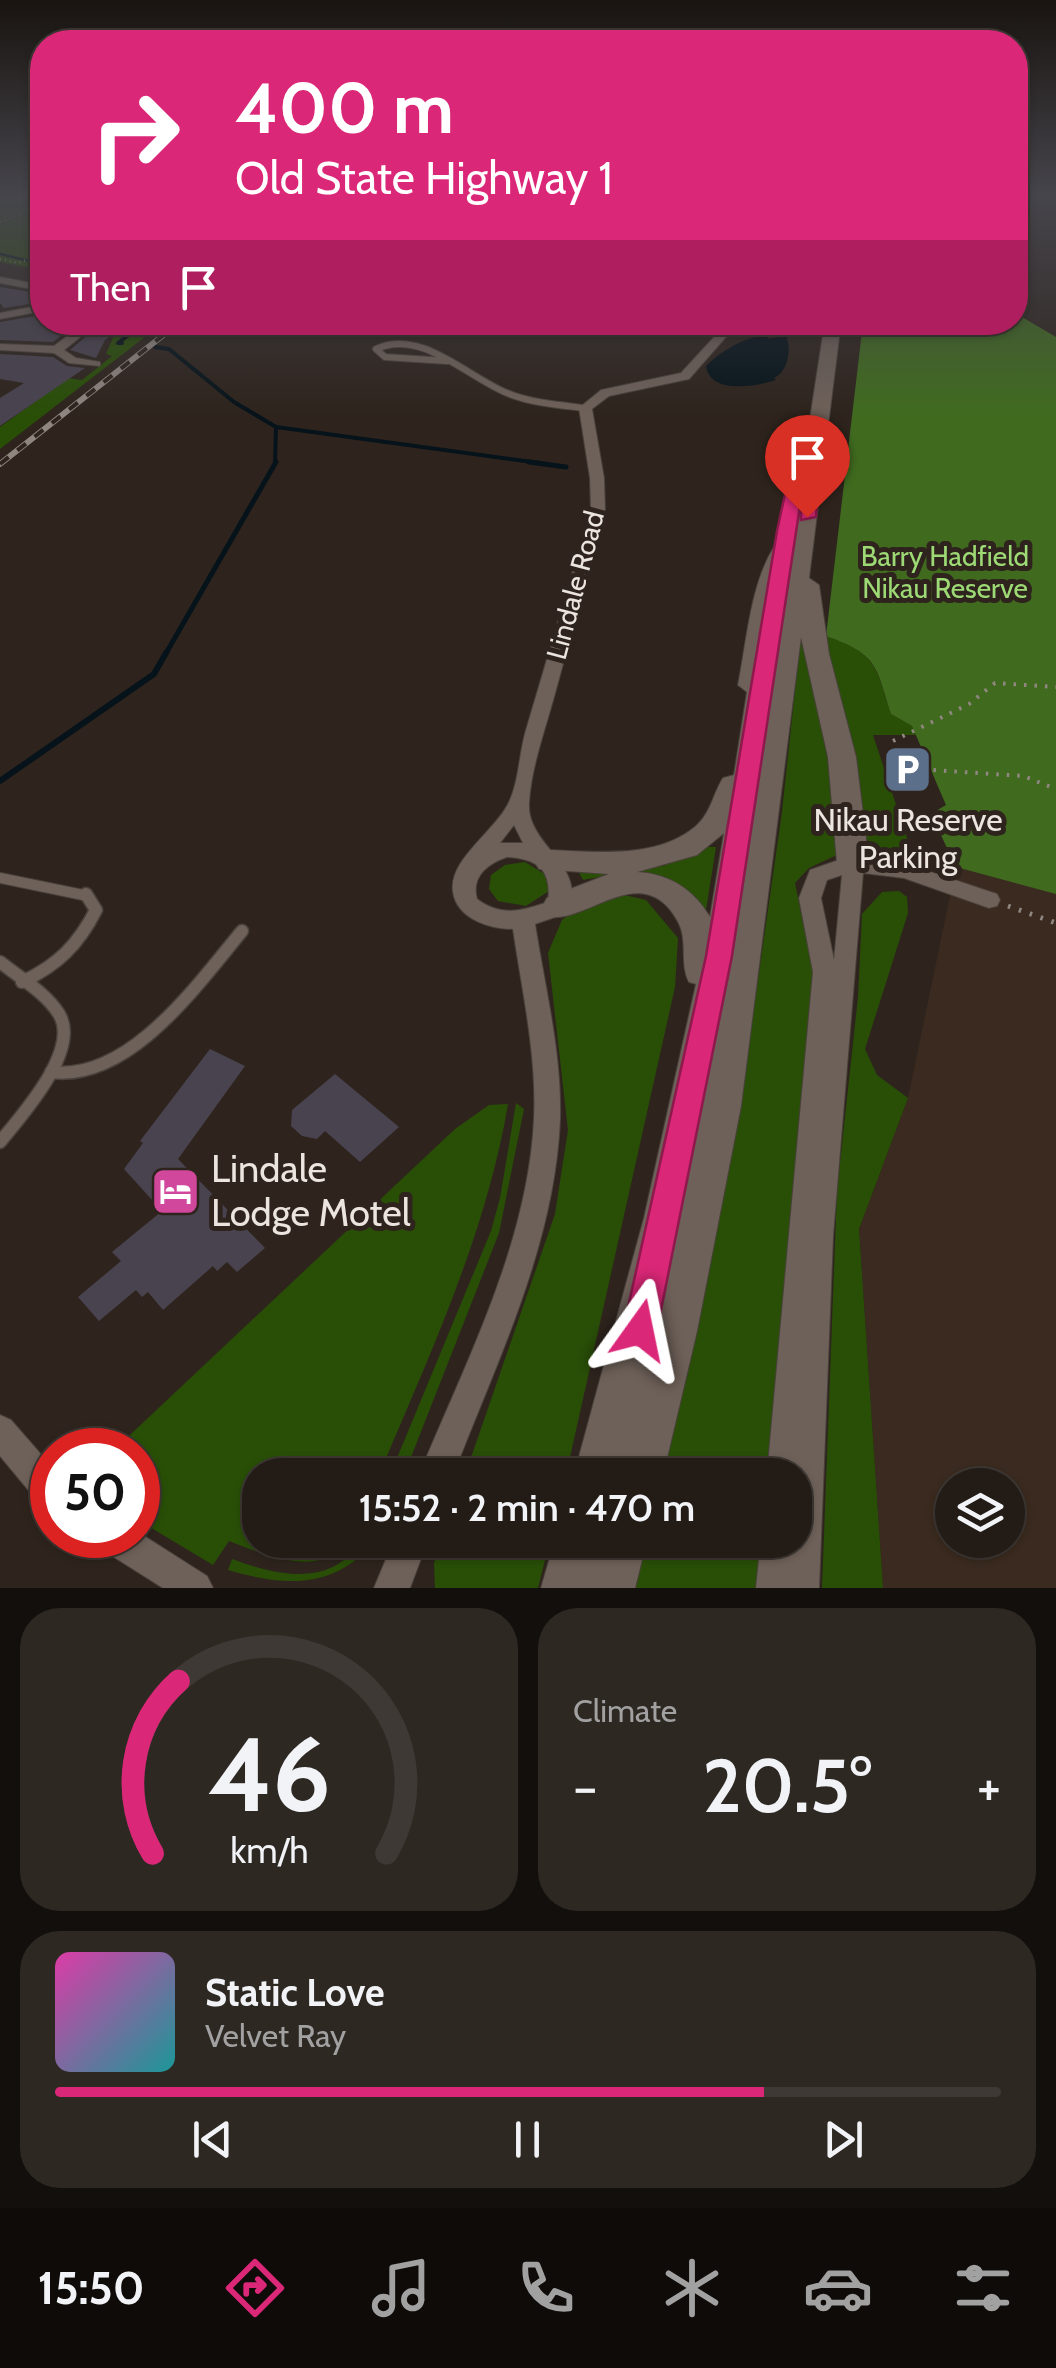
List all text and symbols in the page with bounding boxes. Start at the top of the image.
text: 400 m [235,65,454,151]
icon: right [70,70,200,200]
text: Old State Highway 1 [235,151,613,205]
icon: arrive [171,260,226,315]
text: Then [70,264,151,311]
pin [765,415,850,518]
icon: arrive [780,430,835,485]
street label: Lindale Road [539,507,611,663]
park label: Barry Hadfield Nikau Reserve [861,539,1029,605]
parking icon: Nikau Reserve Parking [882,744,934,796]
place label: Nikau Reserve Parking [813,800,1003,876]
place label: Lindale Lodge Motel [211,1145,411,1236]
hotel icon: Lindale Lodge Motel [150,1165,202,1217]
position arrow [588,1278,692,1382]
speed limit sign: 50 [30,1428,160,1558]
map controls [935,1468,1025,1558]
button: layers [935,1468,1025,1558]
text: 15:52 · 2 min · 470 m [359,1484,695,1531]
text: Climate [573,1691,677,1730]
text: 46 [207,1711,331,1837]
text: 20.5° [702,1740,872,1831]
text: − [573,1753,597,1820]
text: + [977,1753,1001,1820]
text: km/h [230,1829,308,1872]
text: Static Love [205,1969,384,2016]
text: Velvet Ray [205,2016,346,2055]
icon: previous [185,2112,240,2167]
icon: pause [500,2112,555,2167]
icon: next [816,2112,871,2167]
icon: directions [220,2253,290,2323]
icon: music [366,2253,436,2323]
icon: phone [511,2253,581,2323]
icon: climate [657,2253,727,2323]
icon: car [803,2253,873,2323]
icon: filters [948,2253,1018,2323]
text: 15:50 [38,2261,145,2315]

